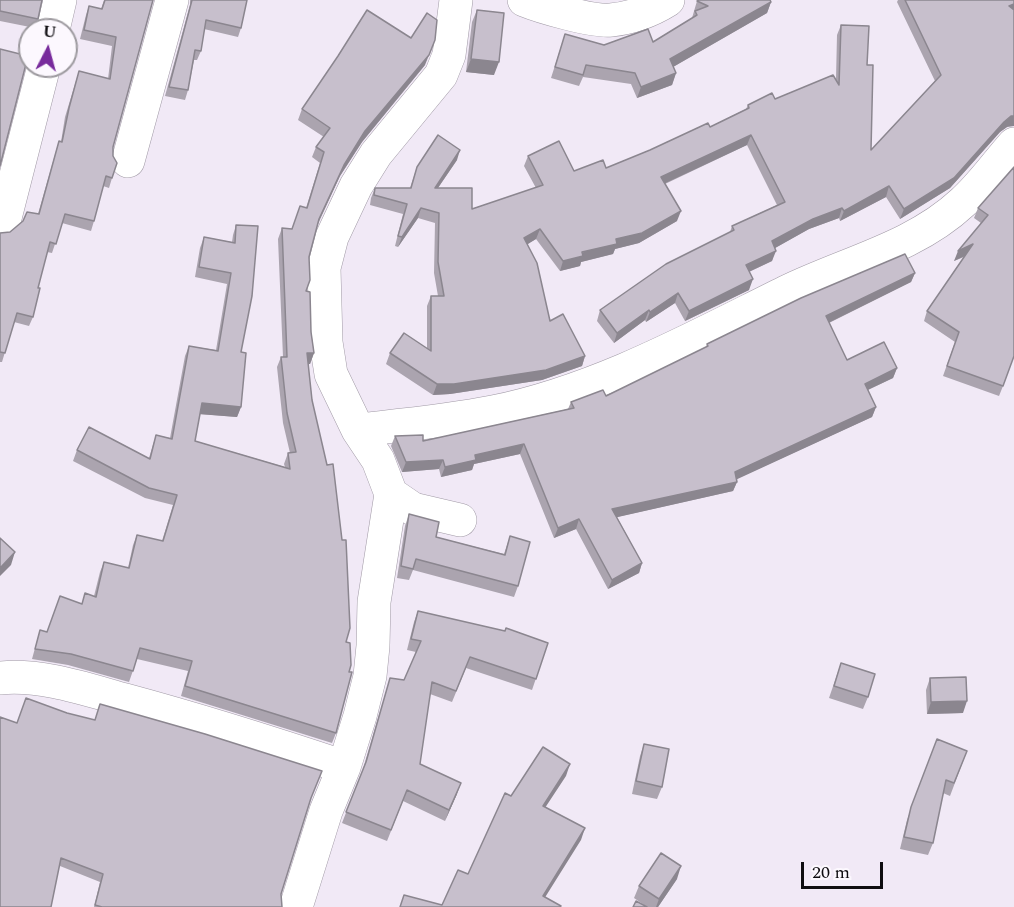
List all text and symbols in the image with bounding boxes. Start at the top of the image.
north arrow [18,18,78,78]
text: U [42,19,58,45]
scale bar [804,850,886,888]
text: 20 m [812,859,850,886]

